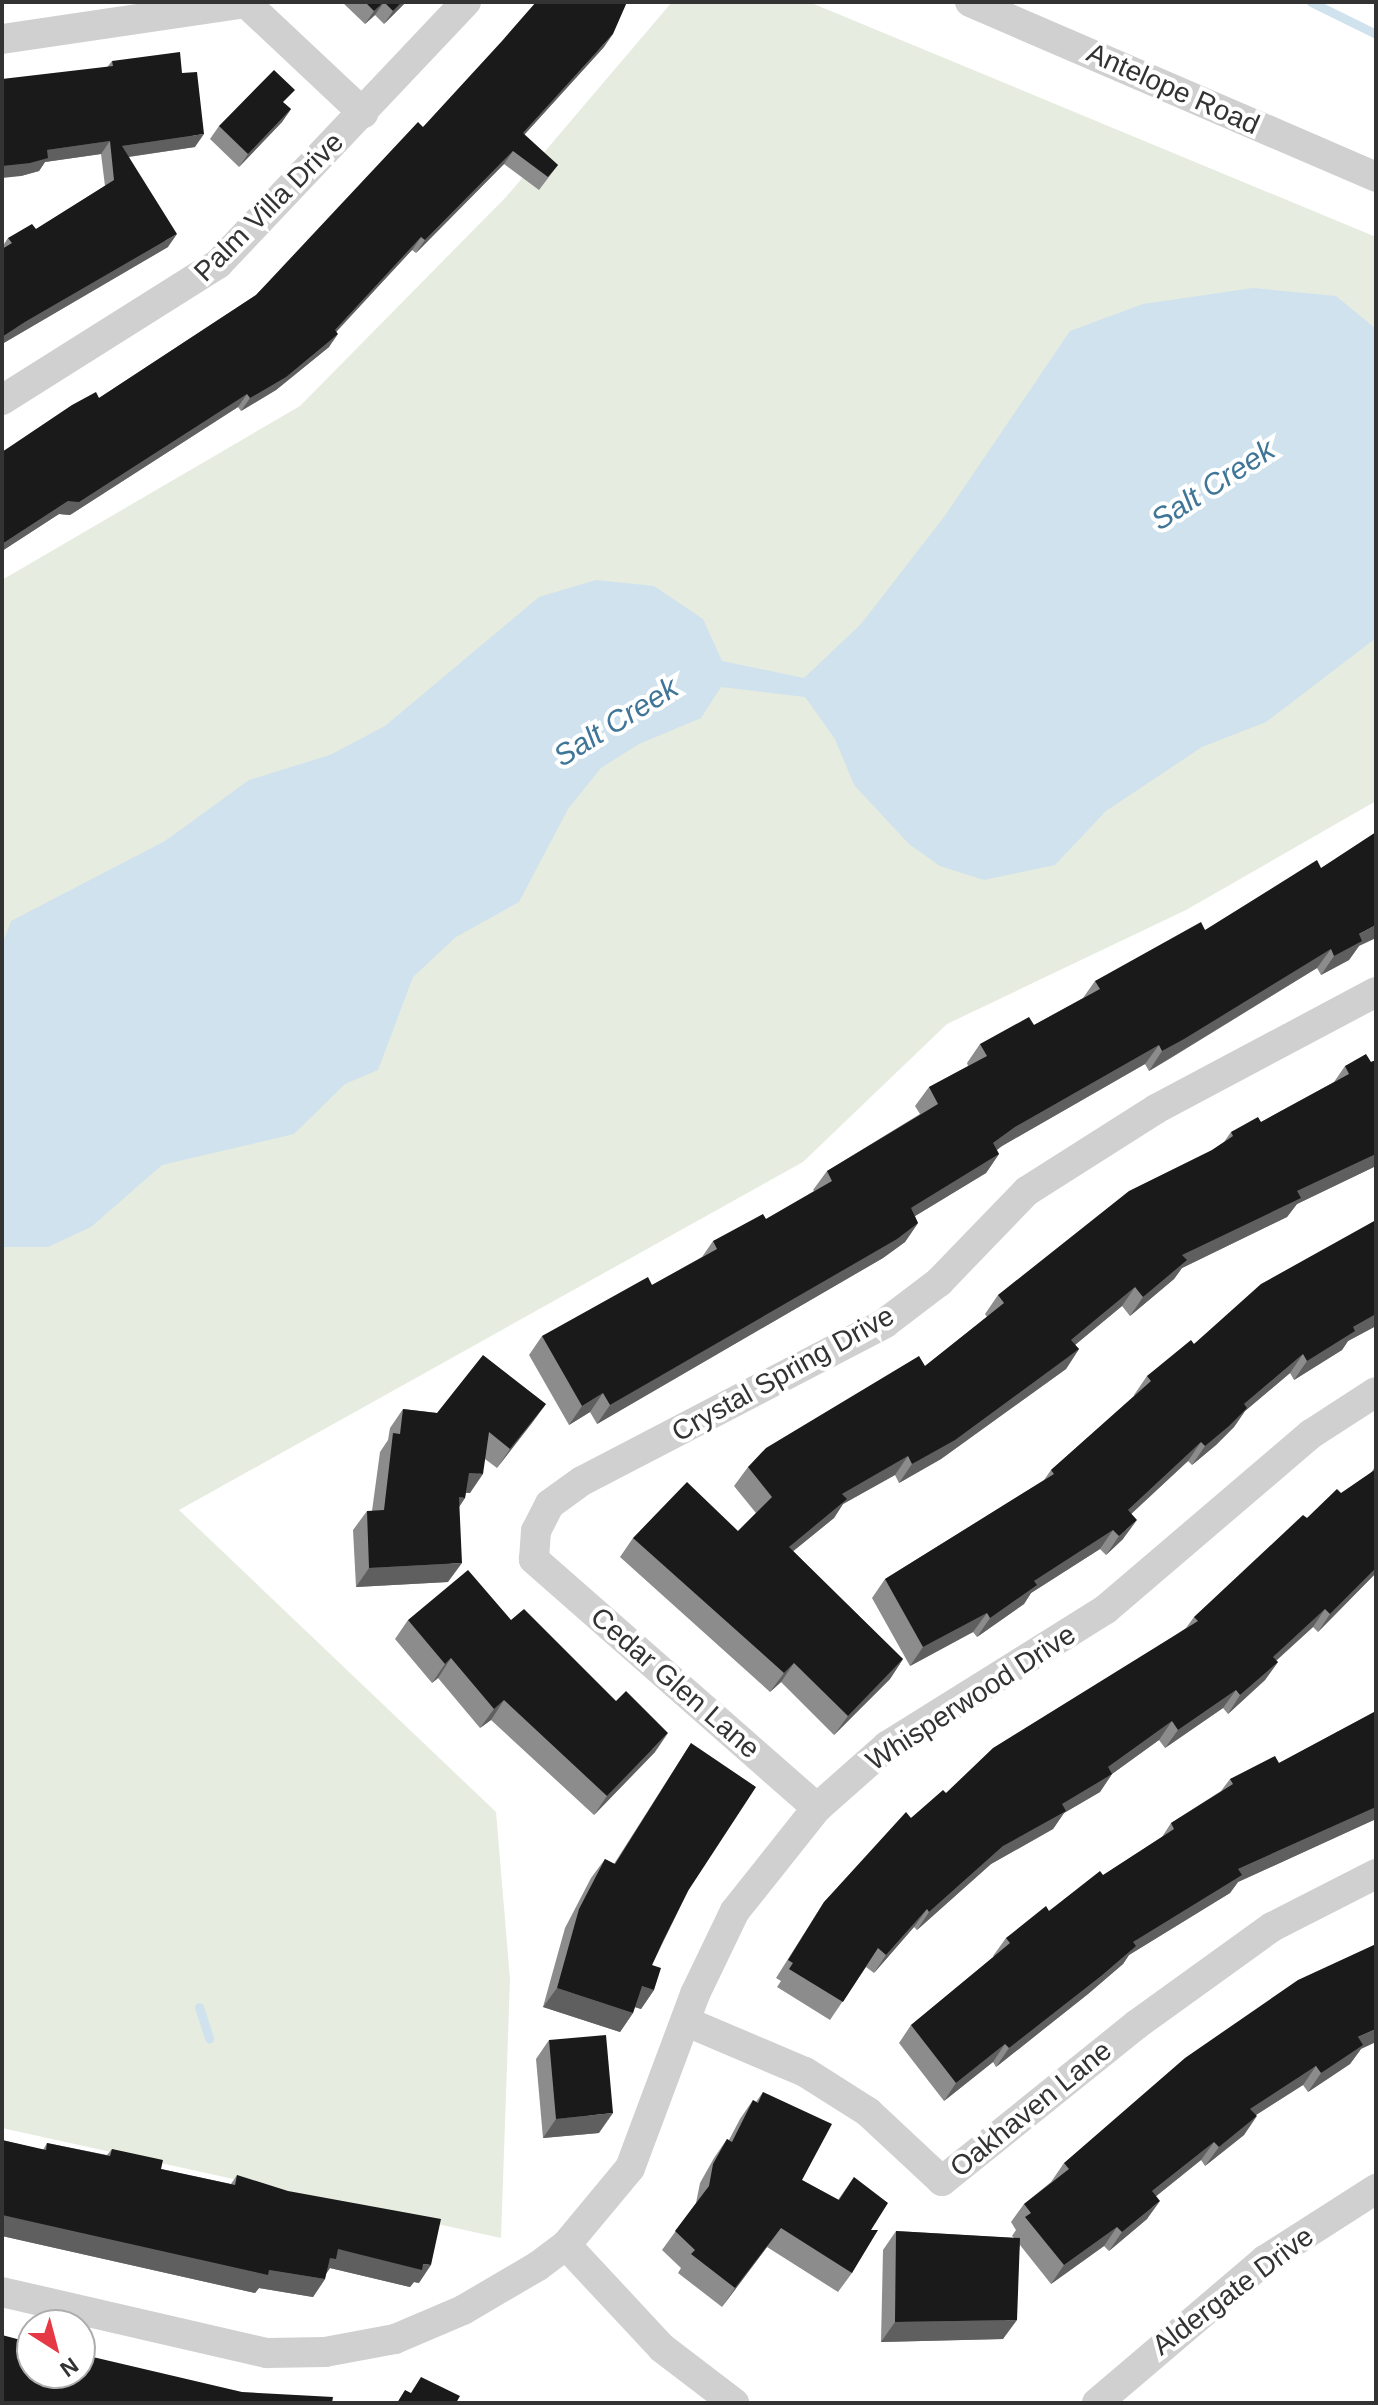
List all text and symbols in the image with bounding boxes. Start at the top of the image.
street label: Antelope Road [1082,36,1264,142]
street label: Palm Villa Drive [187,125,351,289]
water label: Salt Creek [1144,432,1282,538]
water label: Salt Creek [547,670,685,774]
street label: Crystal Spring Drive [666,1299,900,1449]
street label: Cedar Glen Lane [584,1600,766,1766]
street label: Whisperwood Drive [860,1618,1082,1778]
street label: Oakhaven Lane [944,2034,1118,2184]
street label: Aldergate Drive [1146,2220,1320,2362]
north arrow [16,2309,96,2389]
text: N [55,2352,83,2382]

